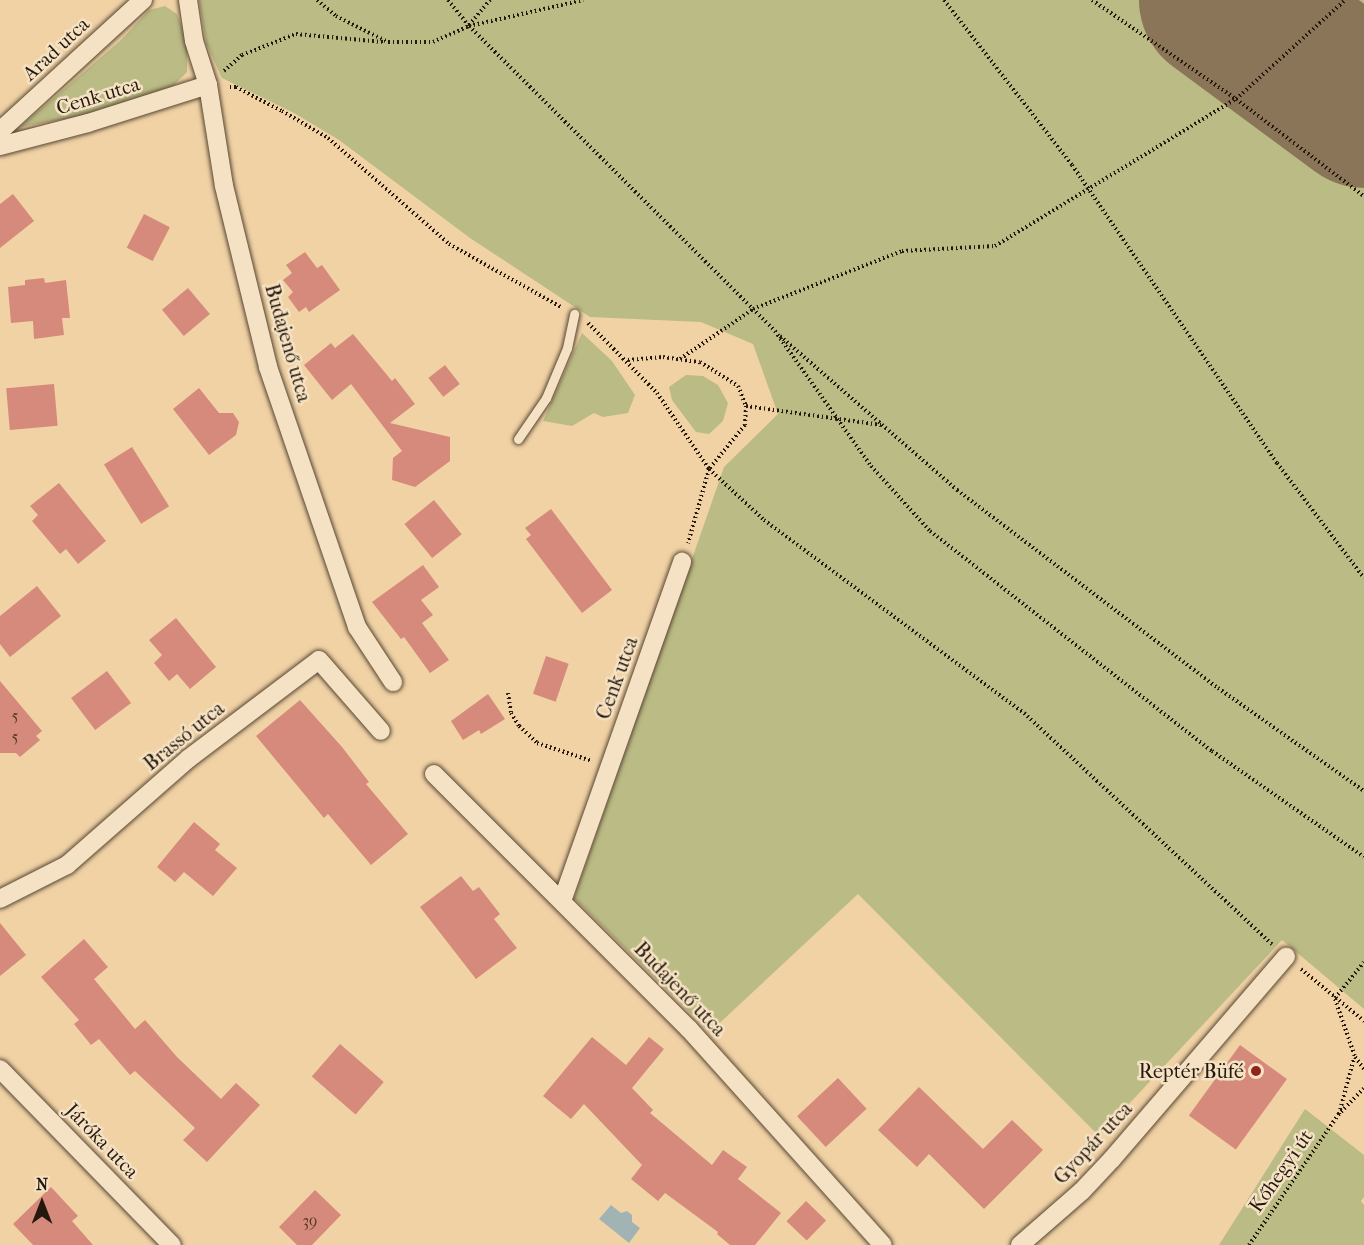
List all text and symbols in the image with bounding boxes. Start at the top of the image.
street label: Arad utca [18,12,94,86]
street label: Cenk utca [53,72,143,120]
street label: Budajenő utca [260,281,316,405]
street label: Cenk utca [591,633,643,723]
street label: Brassó utca [139,696,229,776]
house number: 5 [12,706,18,726]
house number: 5 [12,727,18,747]
street label: Budajenő utca [629,937,731,1041]
place label: Reptér Büfé [1139,1059,1244,1083]
marker: Reptér Büfé [1249,1064,1263,1078]
street label: Gyopár utca [1049,1097,1137,1189]
street label: Járóka utca [60,1099,144,1183]
street label: Kőhegyi út [1244,1125,1318,1217]
north arrow [12,1173,72,1233]
text: N [36,1175,48,1194]
house number: 39 [303,1211,317,1231]

